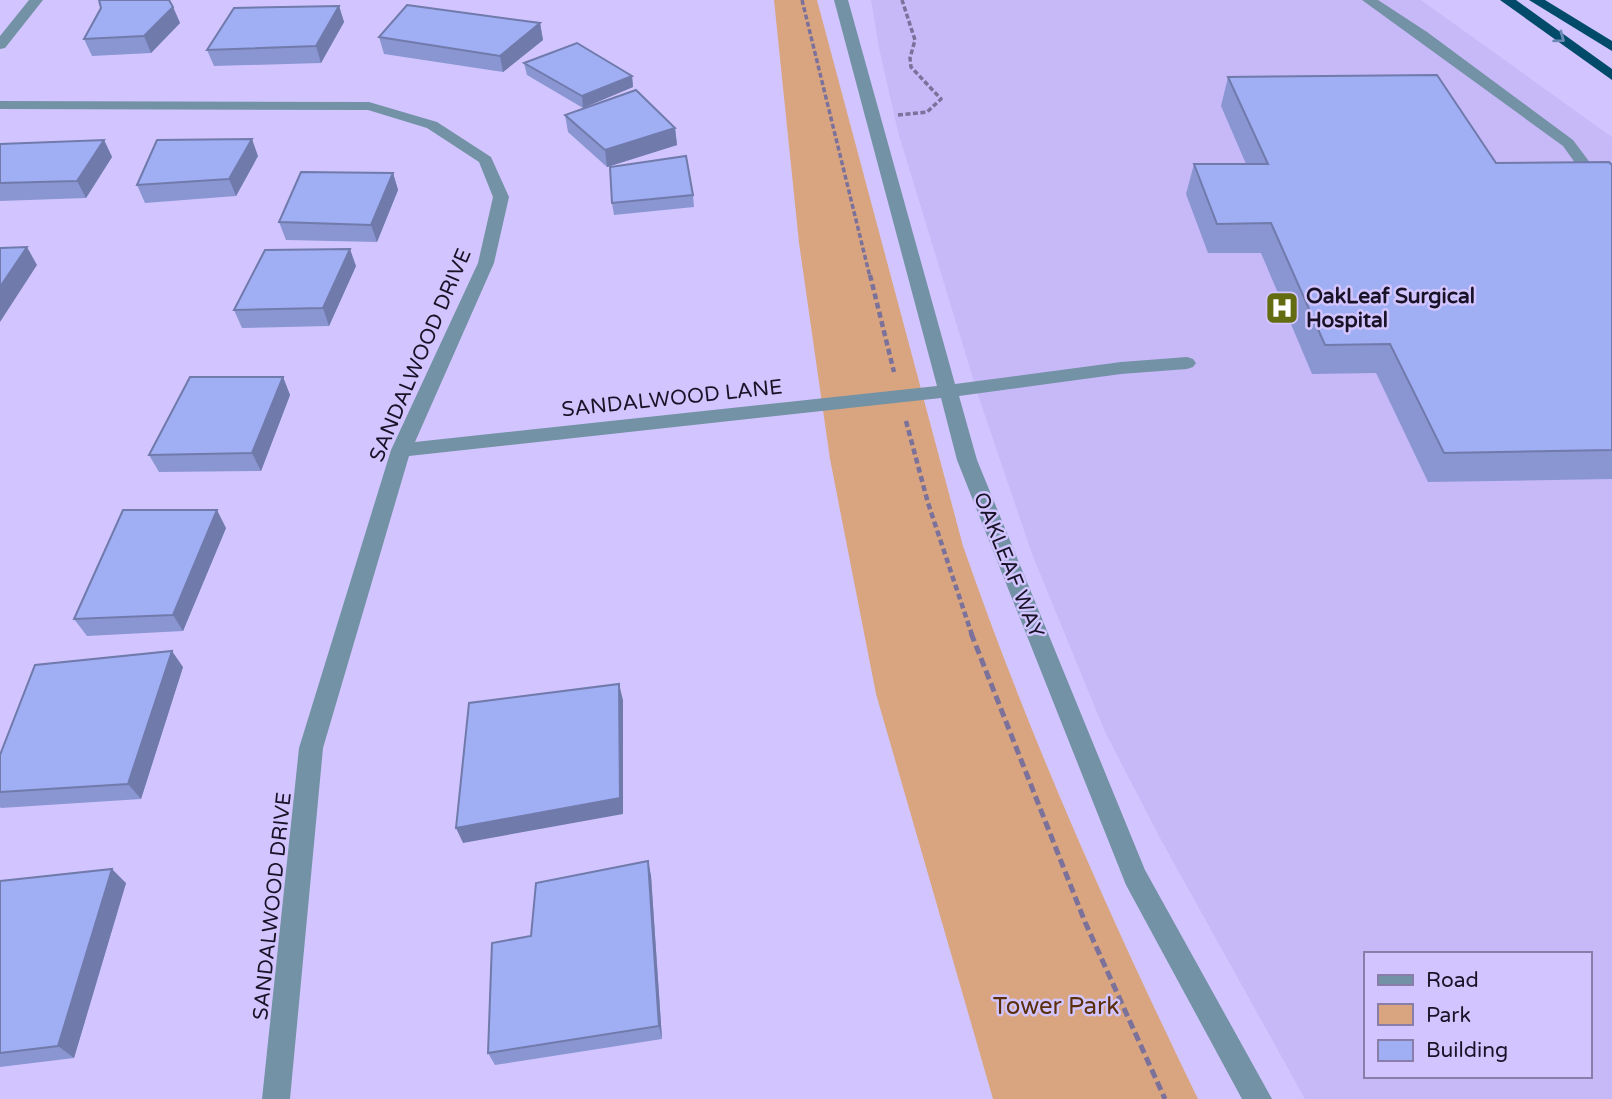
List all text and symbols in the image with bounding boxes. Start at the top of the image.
one-way arrow [1552,30,1565,42]
street label: SANDALWOOD DRIVE [364,245,477,466]
place label: OakLeaf Surgical Hospital [1306,284,1475,333]
hospital icon: OakLeaf Surgical Hospital [1263,289,1301,327]
street label: SANDALWOOD LANE [560,374,784,423]
street label: OAKLEAF WAY [968,489,1049,642]
street label: SANDALWOOD DRIVE [248,791,297,1021]
legend [1364,952,1591,1078]
text: Road [1426,968,1479,993]
park label: Tower Park [993,992,1119,1021]
text: Park [1426,1003,1471,1028]
text: Building [1426,1038,1508,1063]

